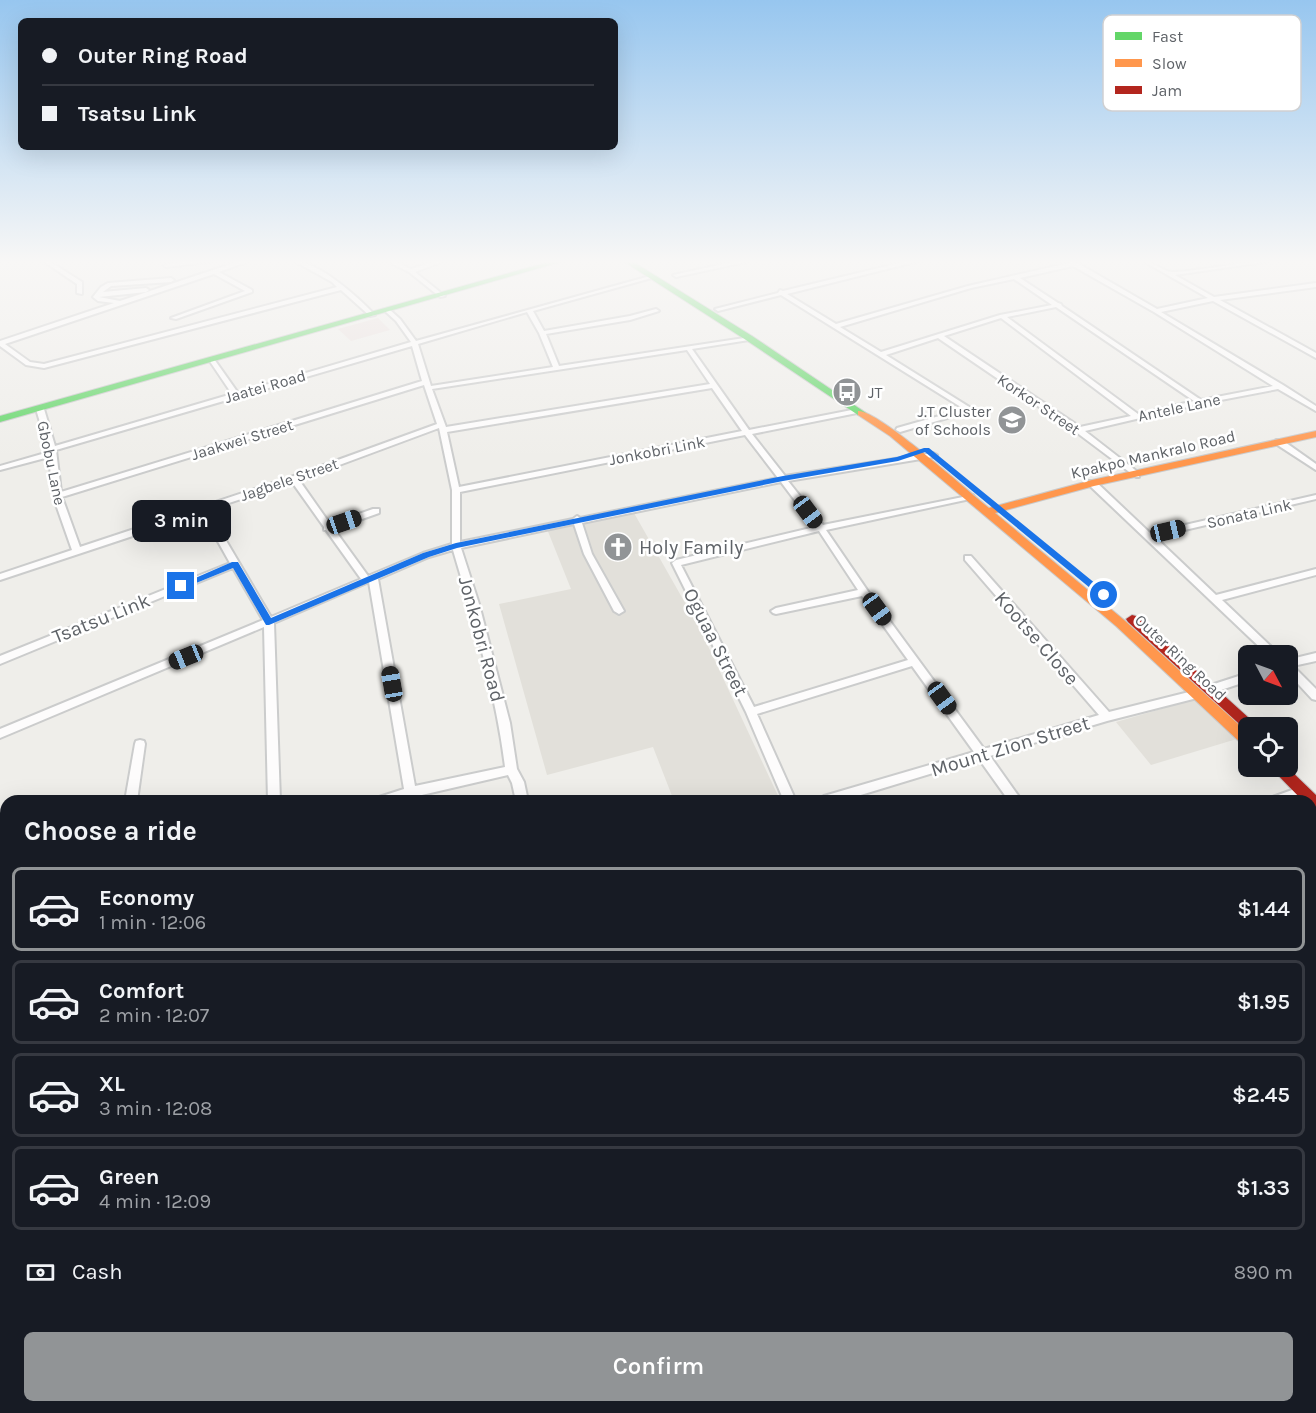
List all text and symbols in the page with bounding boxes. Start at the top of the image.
legend [1103,15,1301,111]
text: Fast [1152,27,1183,46]
text: Outer Ring Road [78,43,248,69]
text: Slow [1152,54,1187,73]
text: Jam [1152,81,1182,100]
text: Tsatsu Link [78,101,196,127]
street label: Jaatei Road [222,366,308,407]
street label: Korkor Street [994,370,1084,439]
bus stop icon: JT [831,376,863,408]
place label: JT [868,383,882,402]
street label: Antele Lane [1136,389,1222,425]
place label: J.T Cluster of Schools [915,402,991,439]
school or university icon: J.T Cluster of Schools [996,404,1028,436]
street label: Jaakwei Street [189,415,295,464]
street label: Gbobu Lane [33,419,70,507]
street label: Kpakpo Mankralo Road [1069,426,1237,483]
street label: Jonkobri Link [607,432,707,469]
street label: Jagbele Street [238,454,341,505]
car [790,492,826,532]
street label: Sonata Link [1205,495,1293,532]
callout: 3 min [132,499,231,541]
car [324,508,364,536]
text: 3 min [154,509,209,532]
car [1148,518,1188,544]
church icon: Holy Family [602,531,634,563]
place label: Holy Family [639,536,744,559]
route end [167,572,194,599]
street label: Jonkobri Road [454,574,509,704]
route start [1090,581,1117,608]
street label: Oguaa Street [679,584,753,700]
street label: Kootse Close [990,587,1084,690]
street label: Tsatsu Link [49,588,153,648]
car [859,589,895,629]
street label: Outer Ring Road [1131,610,1230,704]
car [166,642,206,672]
north arrow [1238,645,1298,705]
map controls [1238,645,1298,777]
car [380,665,404,703]
car [924,678,960,718]
street label: Mount Zion Street [928,711,1093,782]
button: locate [1238,717,1298,777]
text: Choose a ride [24,815,197,847]
icon: car [27,882,81,936]
text: Economy [99,885,194,911]
text: $1.44 [1237,896,1290,922]
text: 1 min · 12:06 [99,911,206,934]
icon: car [27,975,81,1029]
text: Comfort [99,978,184,1004]
text: $1.95 [1237,989,1290,1015]
text: 2 min · 12:07 [99,1004,209,1027]
icon: car [27,1068,81,1122]
text: XL [99,1071,125,1097]
text: $2.45 [1232,1082,1290,1108]
text: 3 min · 12:08 [99,1097,212,1120]
icon: car [27,1161,81,1215]
text: Green [99,1164,160,1190]
text: $1.33 [1236,1175,1290,1201]
text: 4 min · 12:09 [99,1190,211,1213]
icon: cash [24,1256,57,1289]
text: Cash [72,1259,122,1285]
text: 890 m [1234,1261,1293,1284]
button: Confirm [24,1332,1293,1401]

